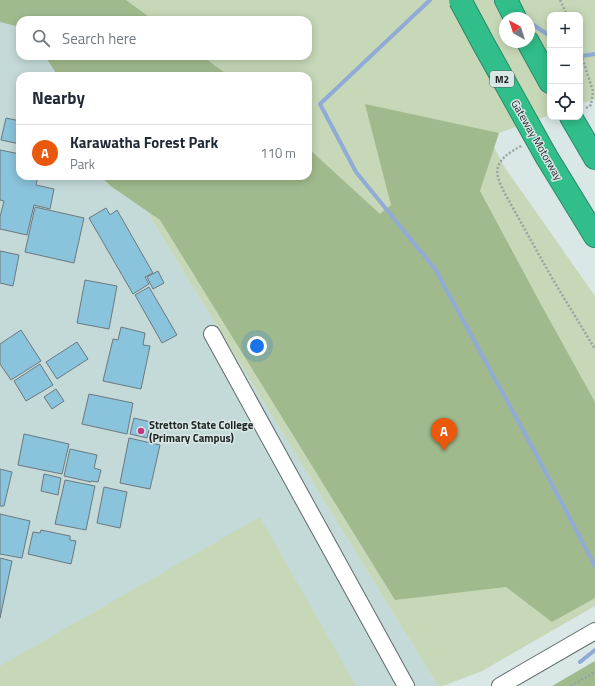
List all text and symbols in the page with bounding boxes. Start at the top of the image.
north arrow [499,12,535,48]
map controls [547,12,583,120]
button: + [547,12,583,48]
search box [16,16,312,60]
icon: search [30,27,52,49]
text: Search here [62,27,136,50]
button: − [547,48,583,84]
road number: M2 [490,71,514,87]
button: locate [547,84,583,120]
text: Nearby [32,85,85,111]
street label: Gateway Motorway [507,97,567,184]
text: Karawatha Forest Park [70,131,218,154]
text: A [41,143,49,163]
text: 110 m [260,143,296,163]
text: Park [70,154,95,174]
your location [247,336,267,356]
place label: Stretton State College (Primary Campus) [149,417,254,446]
pin: A [431,418,457,451]
marker: Stretton State College (Primary Campus) [136,426,146,436]

